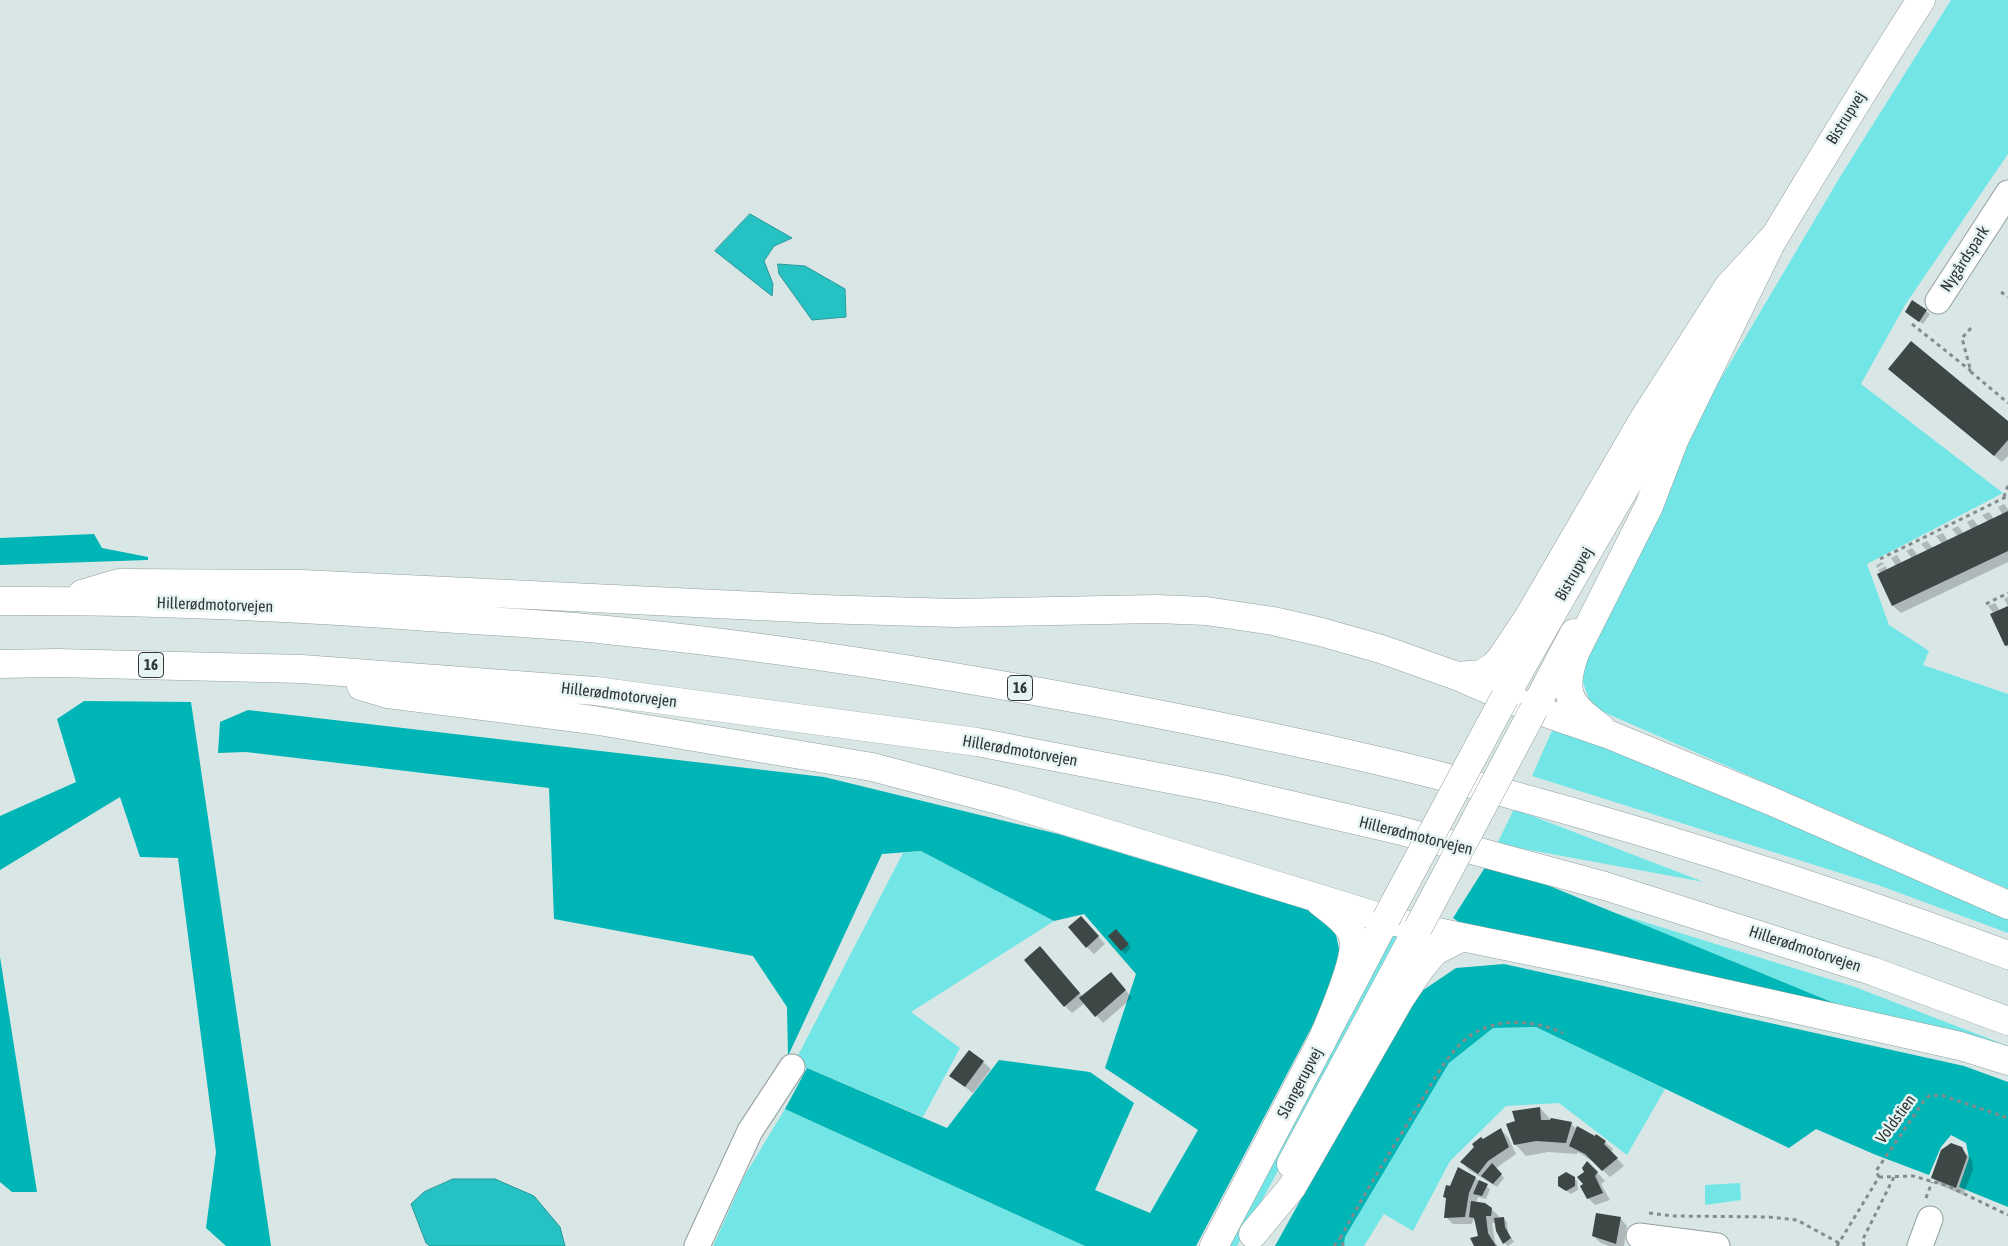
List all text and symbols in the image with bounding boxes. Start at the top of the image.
street label: Bistrupvej [1822,88,1870,148]
street label: Nygårdspark [1937,222,1993,296]
street label: Bistrupvej [1551,544,1597,604]
street label: Hillerødmotorvejen [156,593,274,617]
road number: 16 [138,652,164,678]
road number: 16 [1008,676,1032,700]
street label: Hillerødmotorvejen [560,678,678,712]
street label: Hillerødmotorvejen [961,731,1079,771]
street label: Hillerødmotorvejen [1357,813,1475,859]
street label: Hillerødmotorvejen [1747,922,1863,976]
street label: Slangerupvej [1273,1044,1327,1122]
street label: Voldstien [1872,1091,1920,1147]

